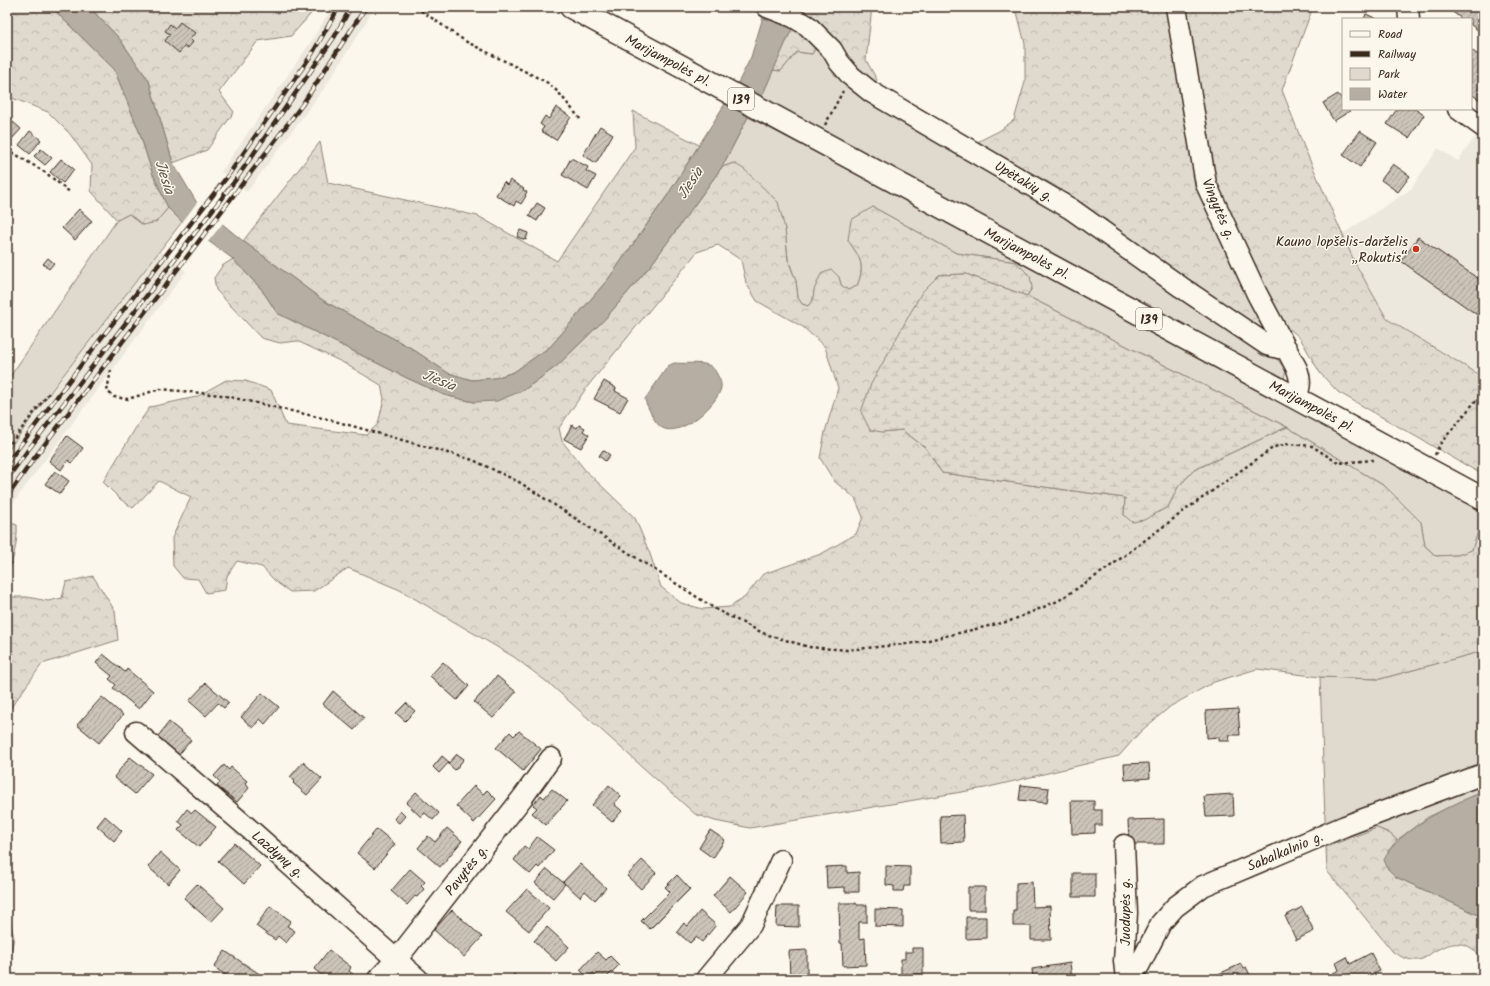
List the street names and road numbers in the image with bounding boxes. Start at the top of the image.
street label: Marijampolės pl. [621,29,714,93]
road number: 139 [728,88,754,110]
street label: Upėtakių g. [990,156,1057,208]
street label: Vingytės g. [1195,175,1241,243]
street label: Marijampolės pl. [980,222,1073,286]
road number: 139 [1136,308,1162,330]
street label: Marijampolės pl. [1265,375,1358,439]
street label: Lazdynų g. [246,826,309,884]
street label: Sabalkalnio g. [1244,826,1327,878]
street label: Pavytės g. [440,840,494,901]
street label: Juodupės g. [1115,878,1137,946]

